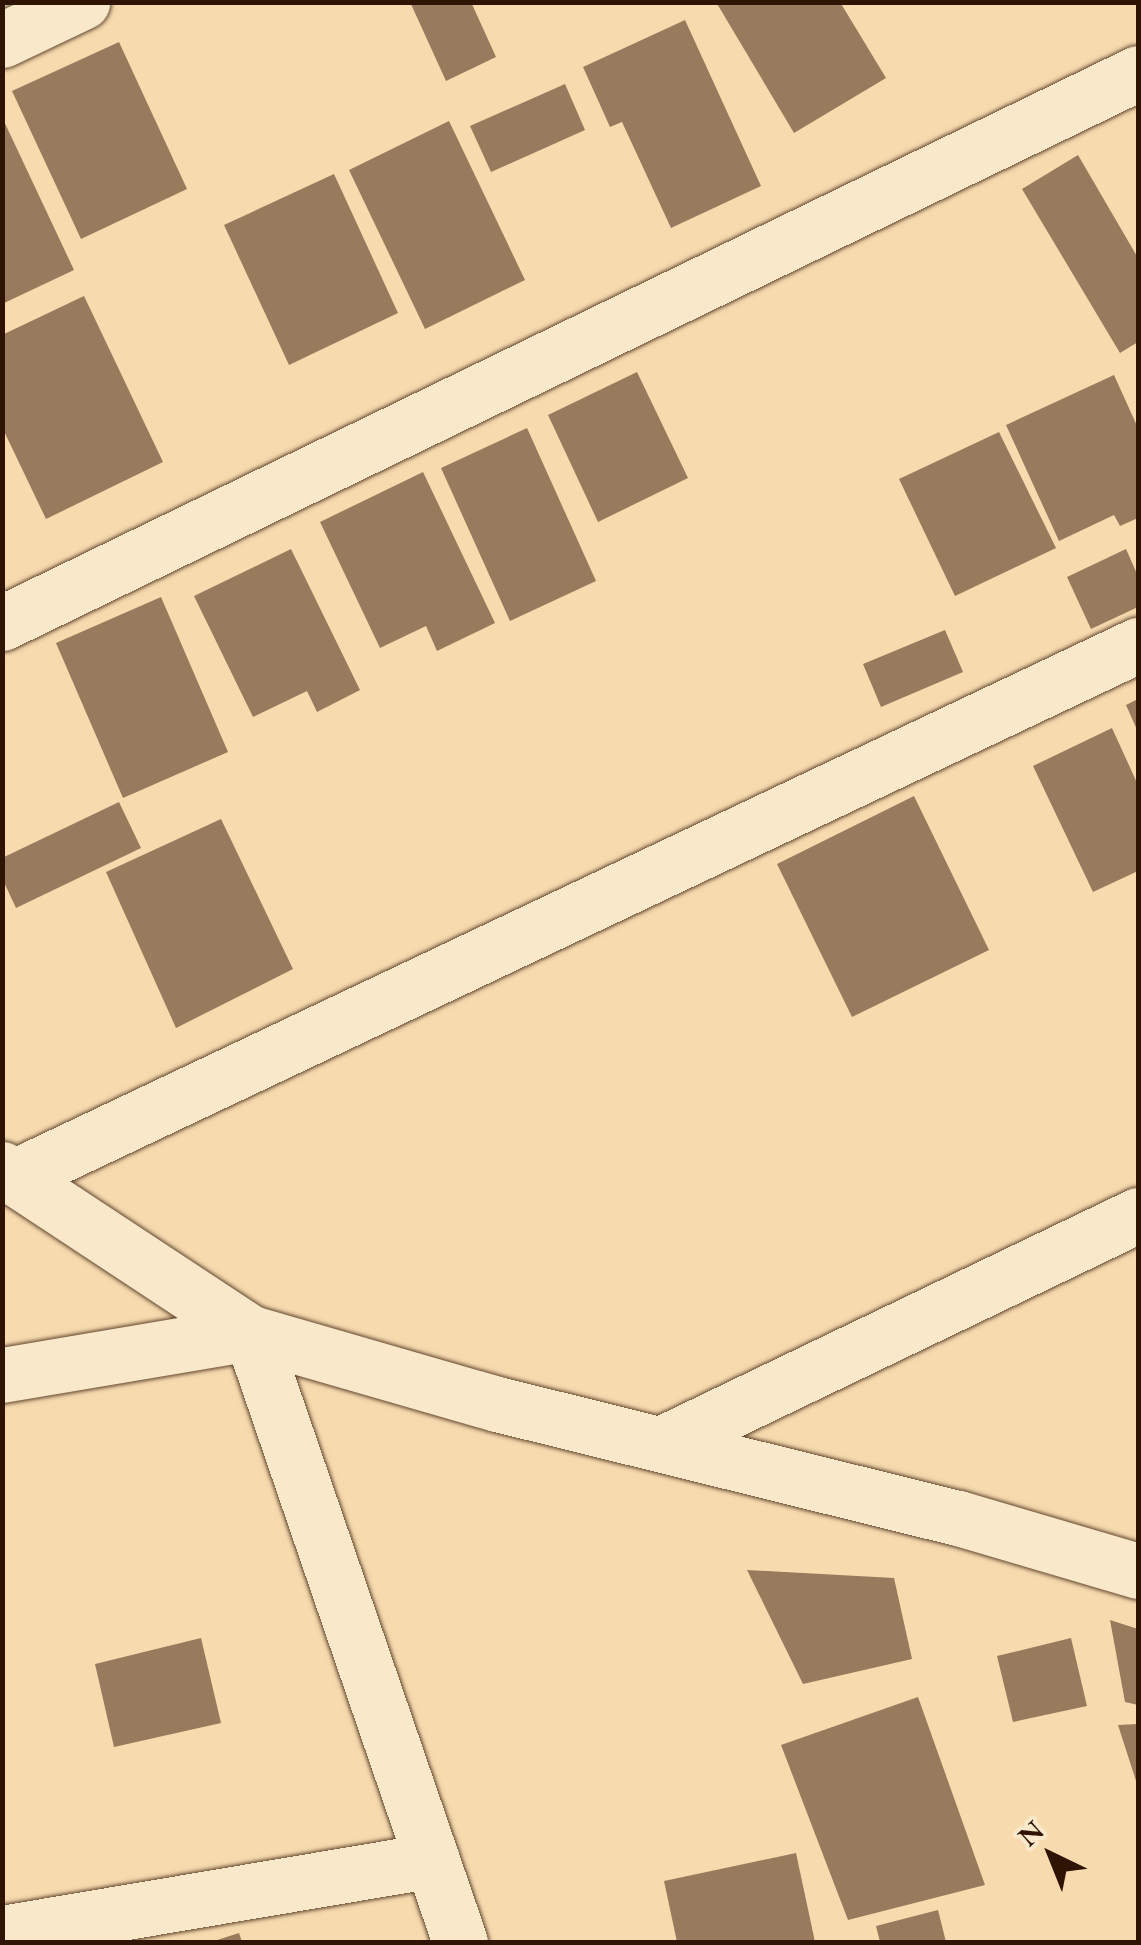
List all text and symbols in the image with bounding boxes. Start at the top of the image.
north arrow [1001,1805,1101,1905]
text: N [1010,1812,1051,1854]

